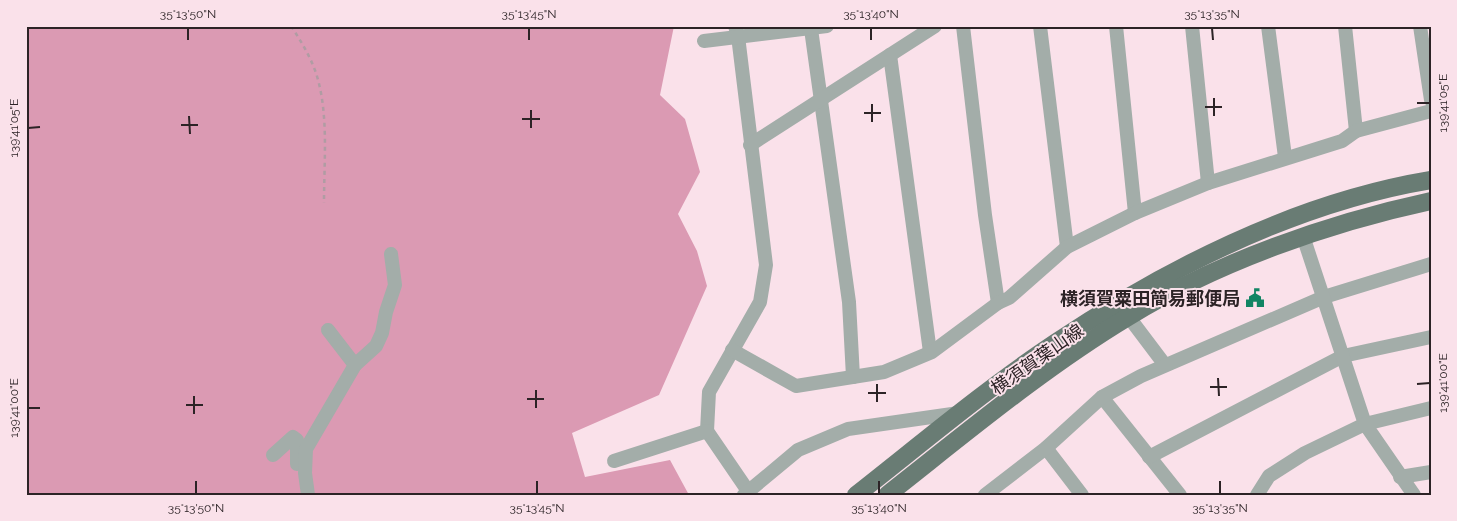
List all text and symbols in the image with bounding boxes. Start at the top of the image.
text: 35°13'50"N [160,7,216,21]
text: 35°13'45"N [502,7,556,21]
text: 35°13'40"N [843,7,899,21]
text: 35°13'35"N [1184,7,1240,21]
text: 139°41'05"E [1436,74,1450,132]
text: 139°41'05"E [7,99,21,157]
public building icon: 横須賀粟田簡易郵便局 [1244,287,1266,309]
place label: 横須賀粟田簡易郵便局 [1060,288,1240,309]
street label: 横須賀葉山線 [987,319,1087,399]
text: 139°41'00"E [1436,353,1450,413]
text: 139°41'00"E [7,378,21,438]
text: 35°13'50"N [168,501,224,515]
text: 35°13'45"N [510,501,564,515]
text: 35°13'40"N [851,501,907,515]
text: 35°13'35"N [1192,501,1248,515]

